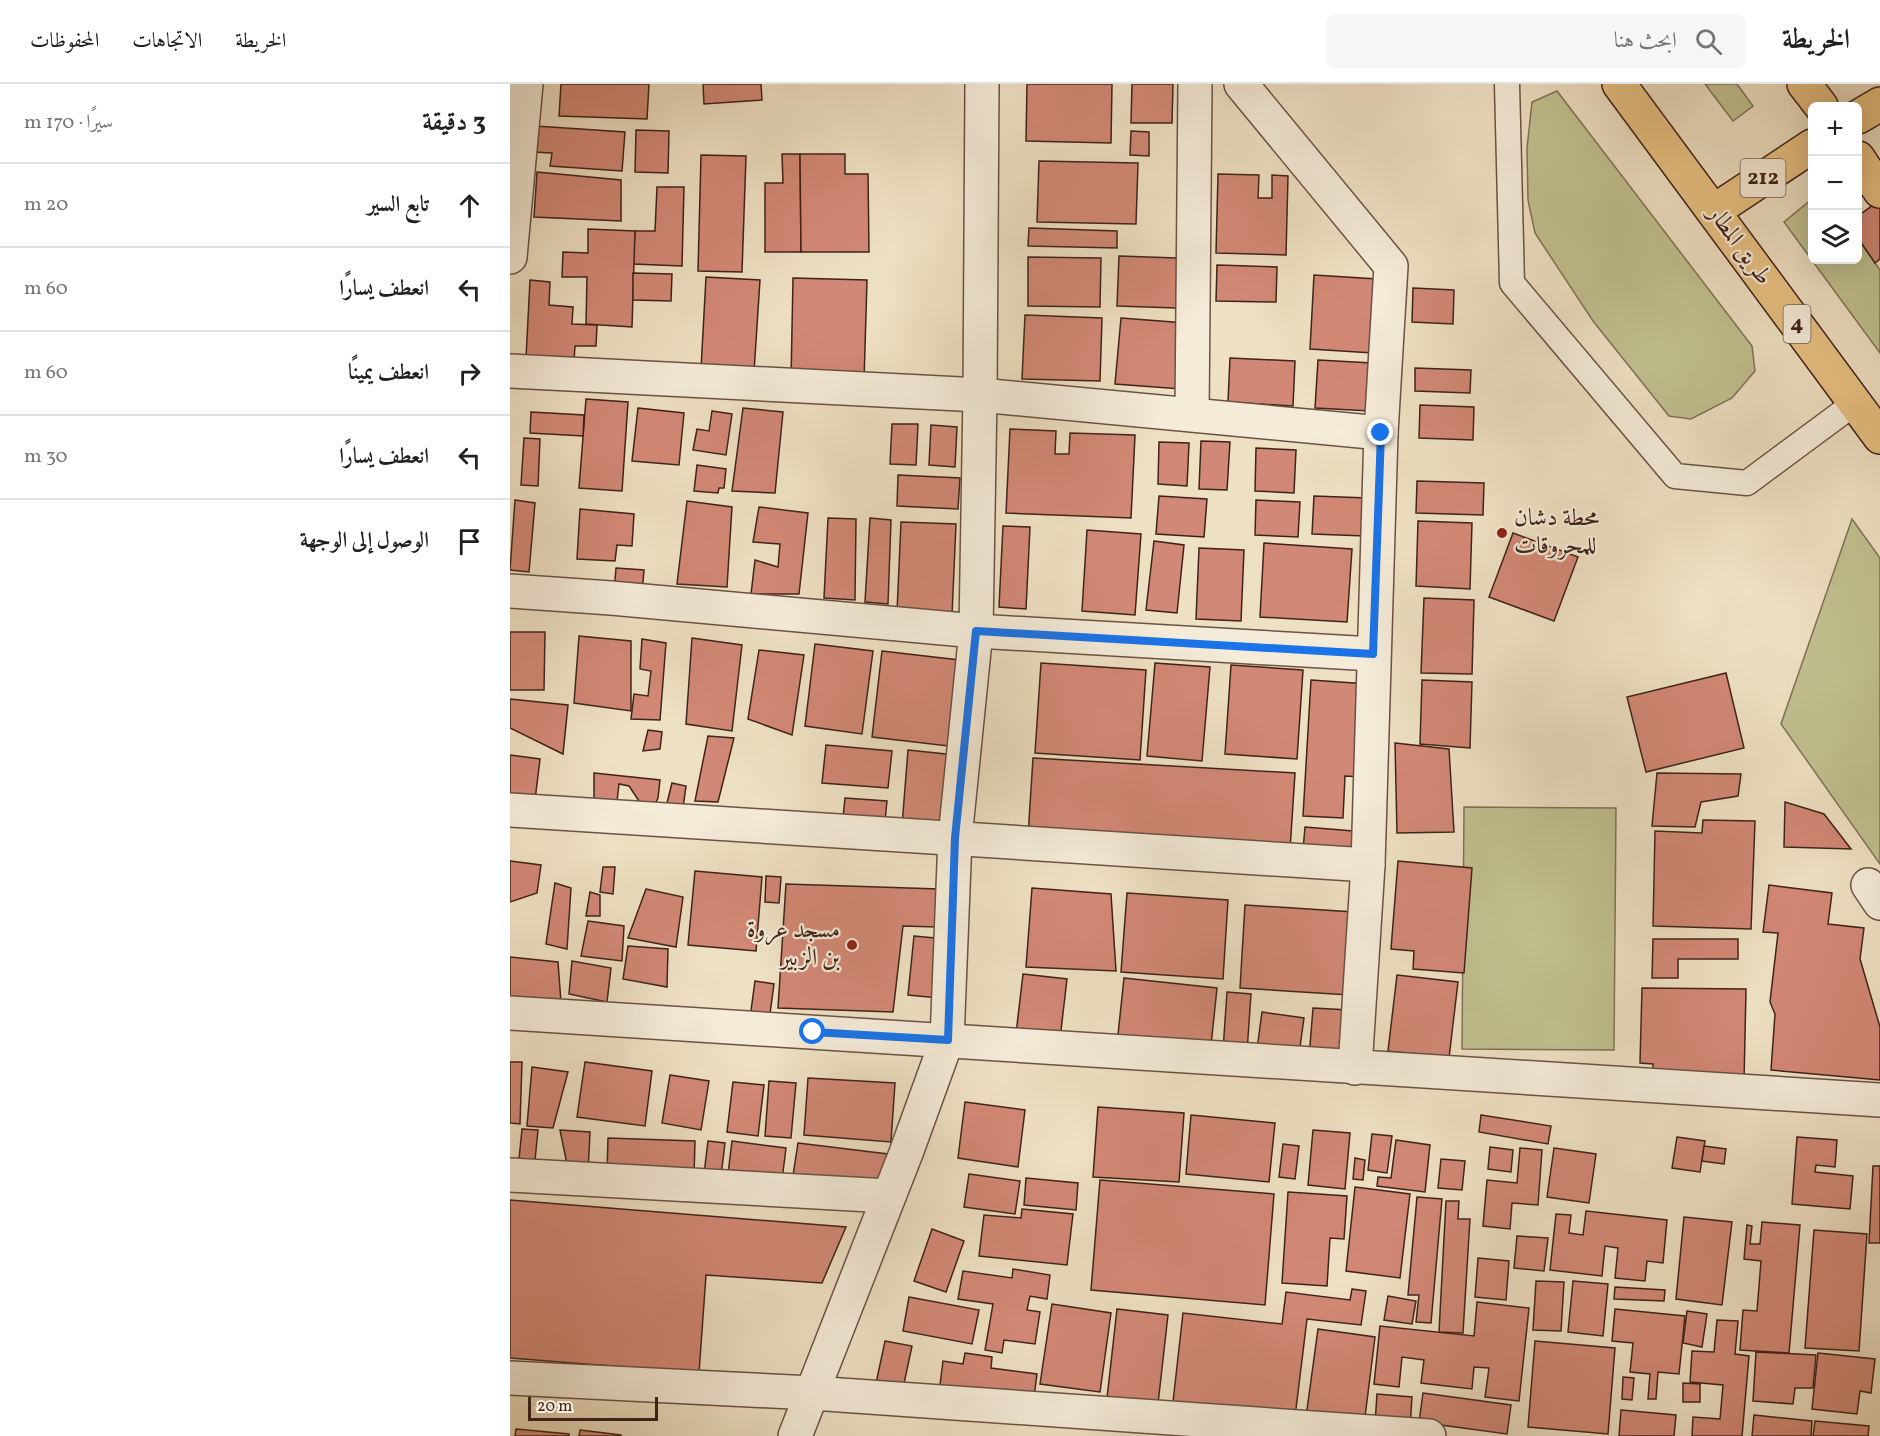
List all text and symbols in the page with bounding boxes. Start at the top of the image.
search box [1326,14,1746,68]
text: الخريطة [1782,21,1850,60]
icon: search [1692,25,1725,58]
text: ابحث هنا [1614,26,1677,57]
text: المحفوظات [30,27,99,56]
text: الاتجاهات [132,27,202,56]
text: الخريطة [235,27,286,56]
map controls [1808,102,1862,264]
button: + [1808,102,1862,156]
text: 3 دقيقة [422,105,486,141]
text: سيرًا · 170 m [24,109,113,137]
button: − [1808,156,1862,210]
road number: 212 [1740,159,1786,197]
icon: ahead [453,189,486,222]
text: تابع السير [367,190,429,221]
text: 20 m [24,191,68,219]
street label: طريق المطار [1697,198,1779,293]
button: layers [1808,210,1862,264]
icon: left [453,273,486,306]
text: انعطف يسارًا [339,274,429,305]
text: 60 m [24,275,68,303]
road number: 4 [1784,305,1810,343]
icon: right [453,357,486,390]
text: انعطف يمينًا [348,358,429,389]
text: 60 m [24,359,68,387]
route end [1367,419,1393,445]
icon: left [453,441,486,474]
text: انعطف يسارًا [339,442,429,473]
text: 30 m [24,443,68,471]
place label: محطة دشان للمحروقات [1514,502,1600,564]
icon: arrive [453,525,486,558]
text: الوصول إلى الوجهة [300,526,429,557]
marker: محطة دشان للمحروقات [1495,526,1509,540]
place label: مسجد عروة بن الزبير [747,914,841,976]
marker: مسجد عروة بن الزبير [845,938,859,952]
route start [799,1018,825,1044]
scale bar [528,1394,658,1422]
text: 20 m [537,1396,572,1418]

